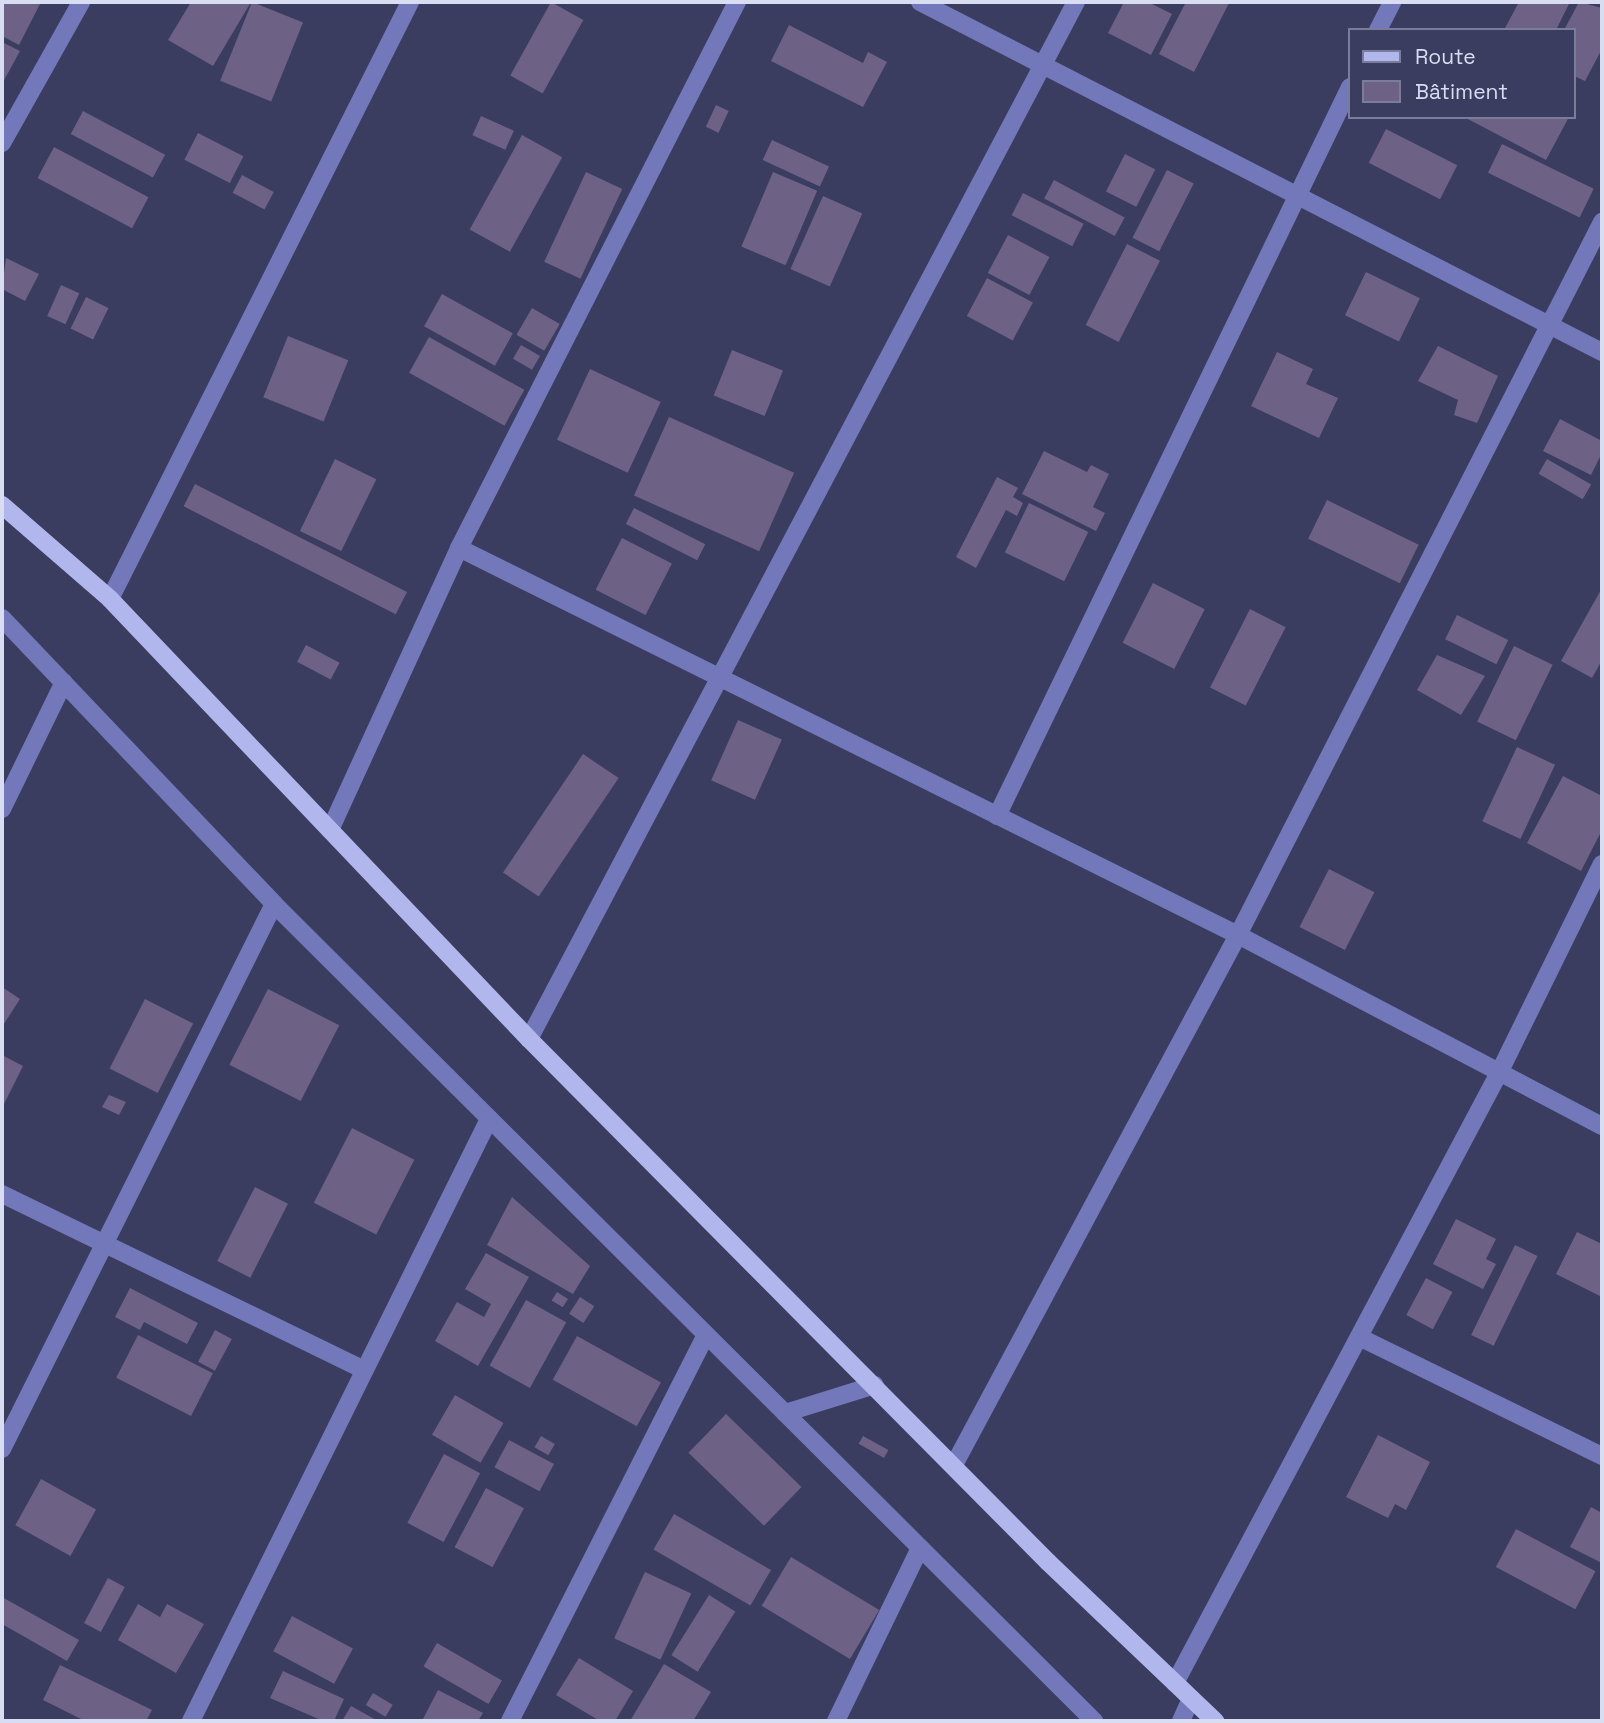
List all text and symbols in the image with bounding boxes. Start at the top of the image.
legend [1348,28,1576,119]
text: Route [1415,43,1476,70]
text: Bâtiment [1415,78,1508,105]

